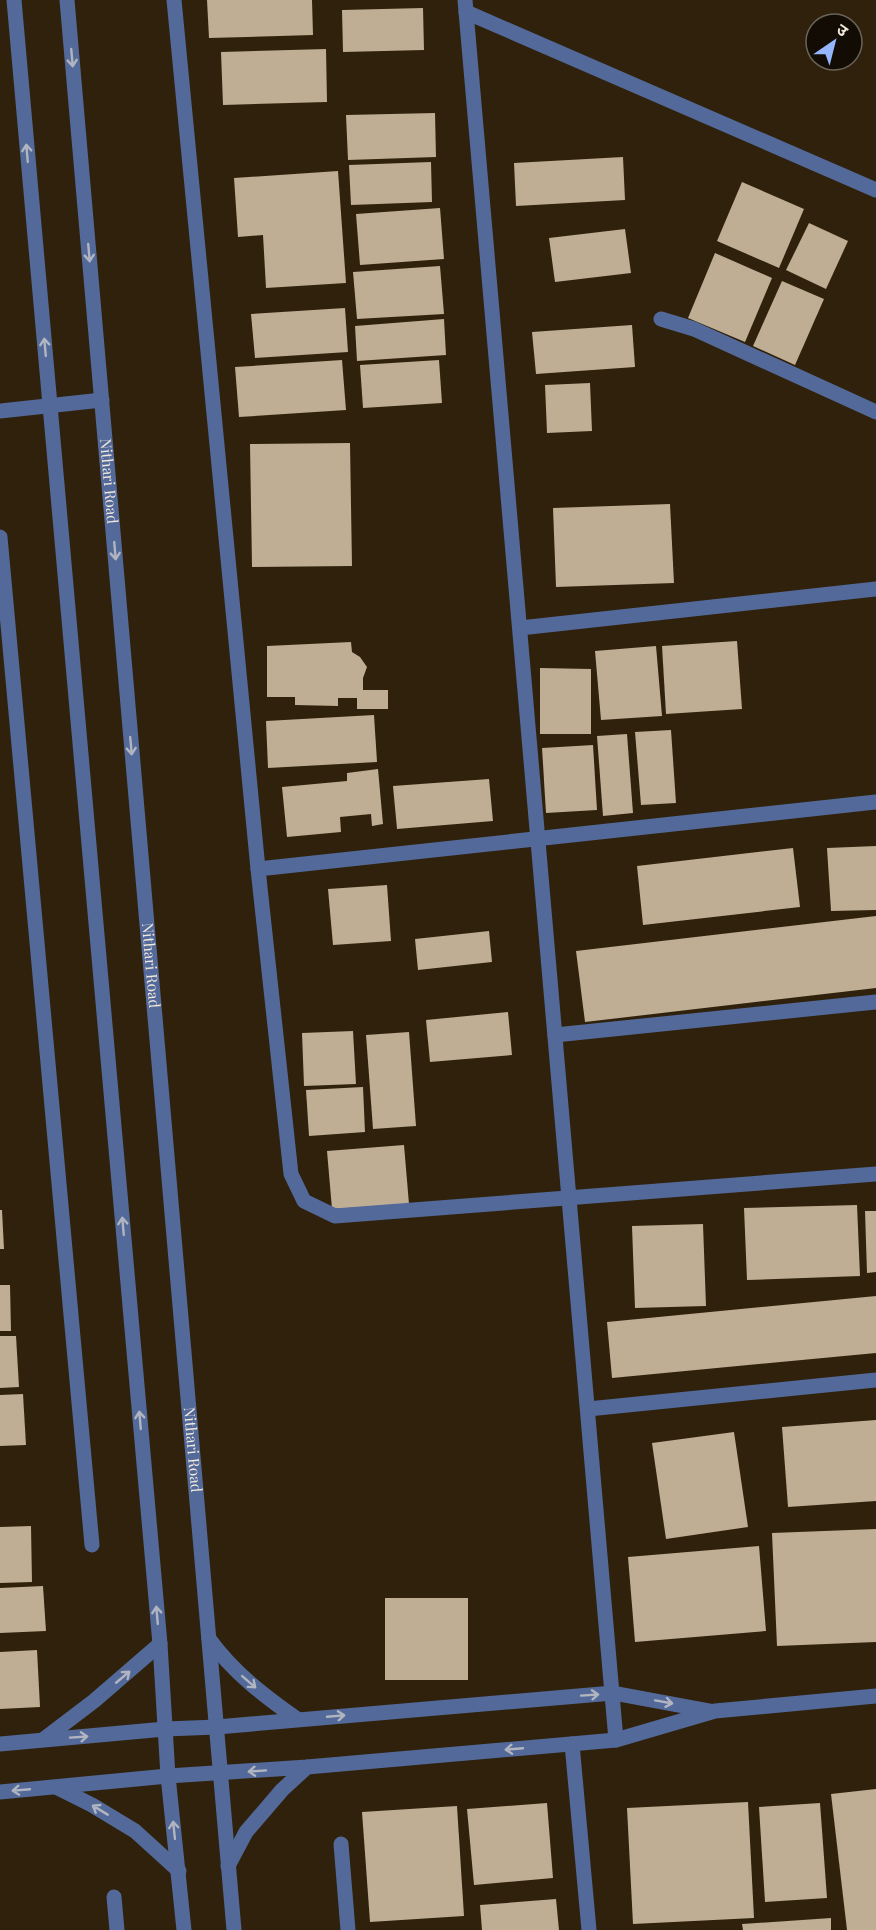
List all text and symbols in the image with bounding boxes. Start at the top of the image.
north arrow [804,12,864,72]
text: उ [833,18,853,41]
one-way arrow [67,48,78,68]
one-way arrow [21,144,32,164]
one-way arrow [84,242,95,262]
one-way arrow [39,338,50,358]
street label: Nithari Road [96,438,123,525]
one-way arrow [110,541,121,561]
one-way arrow [126,735,137,755]
street label: Nithari Road [138,922,165,1009]
one-way arrow [117,1217,128,1237]
street label: Nithari Road [180,1406,207,1493]
one-way arrow [134,1411,145,1431]
one-way arrow [151,1605,162,1625]
one-way arrow [115,1670,130,1684]
one-way arrow [241,1675,256,1689]
one-way arrow [580,1689,600,1700]
one-way arrow [654,1697,673,1708]
one-way arrow [326,1710,346,1721]
one-way arrow [69,1731,89,1742]
one-way arrow [504,1744,524,1755]
one-way arrow [247,1765,267,1776]
one-way arrow [11,1785,31,1796]
one-way arrow [92,1803,109,1815]
one-way arrow [169,1821,180,1840]

